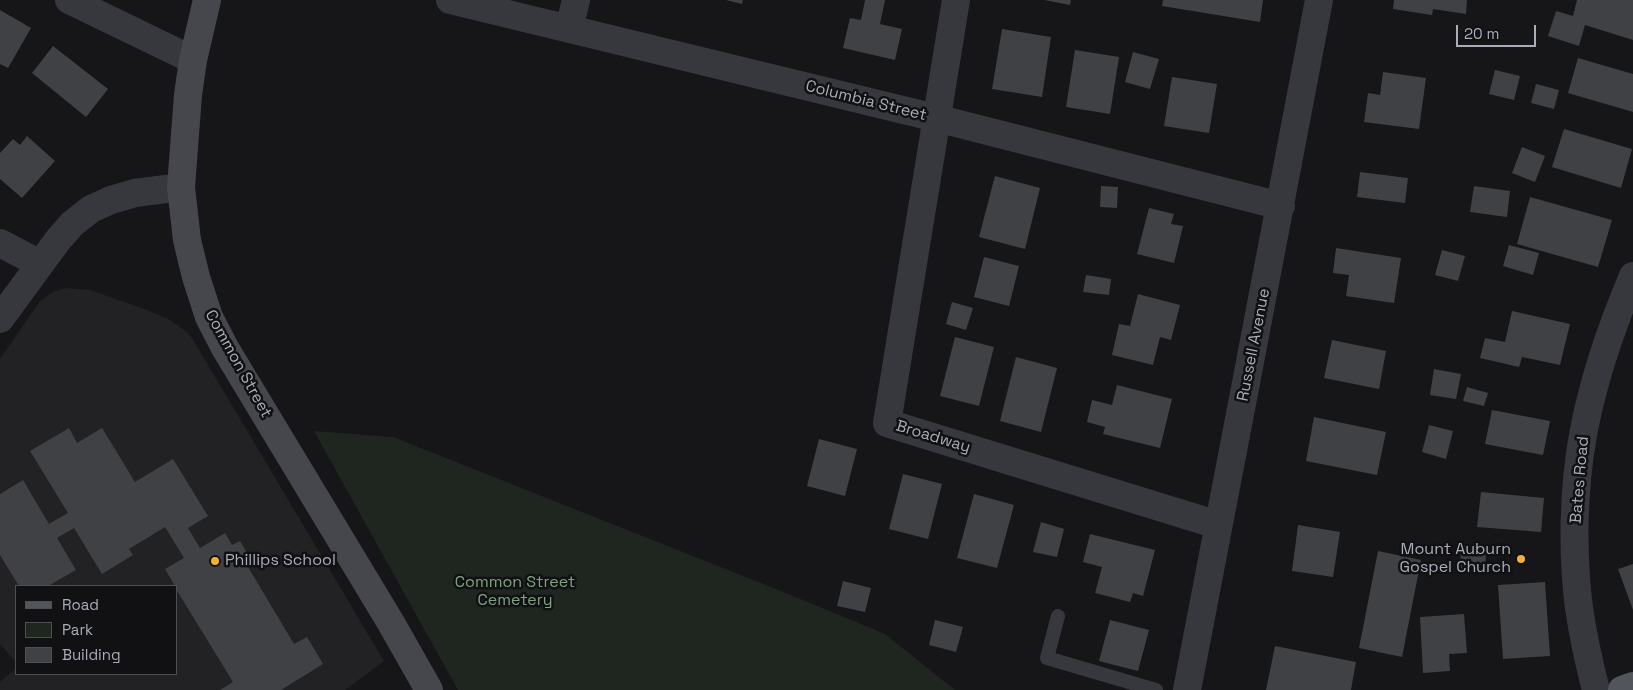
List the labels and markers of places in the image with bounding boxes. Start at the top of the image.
place label: Mount Auburn Gospel Church [1399,540,1511,578]
place label: Phillips School [225,551,336,571]
marker: Mount Auburn Gospel Church [1515,553,1527,565]
marker: Phillips School [209,555,221,567]

